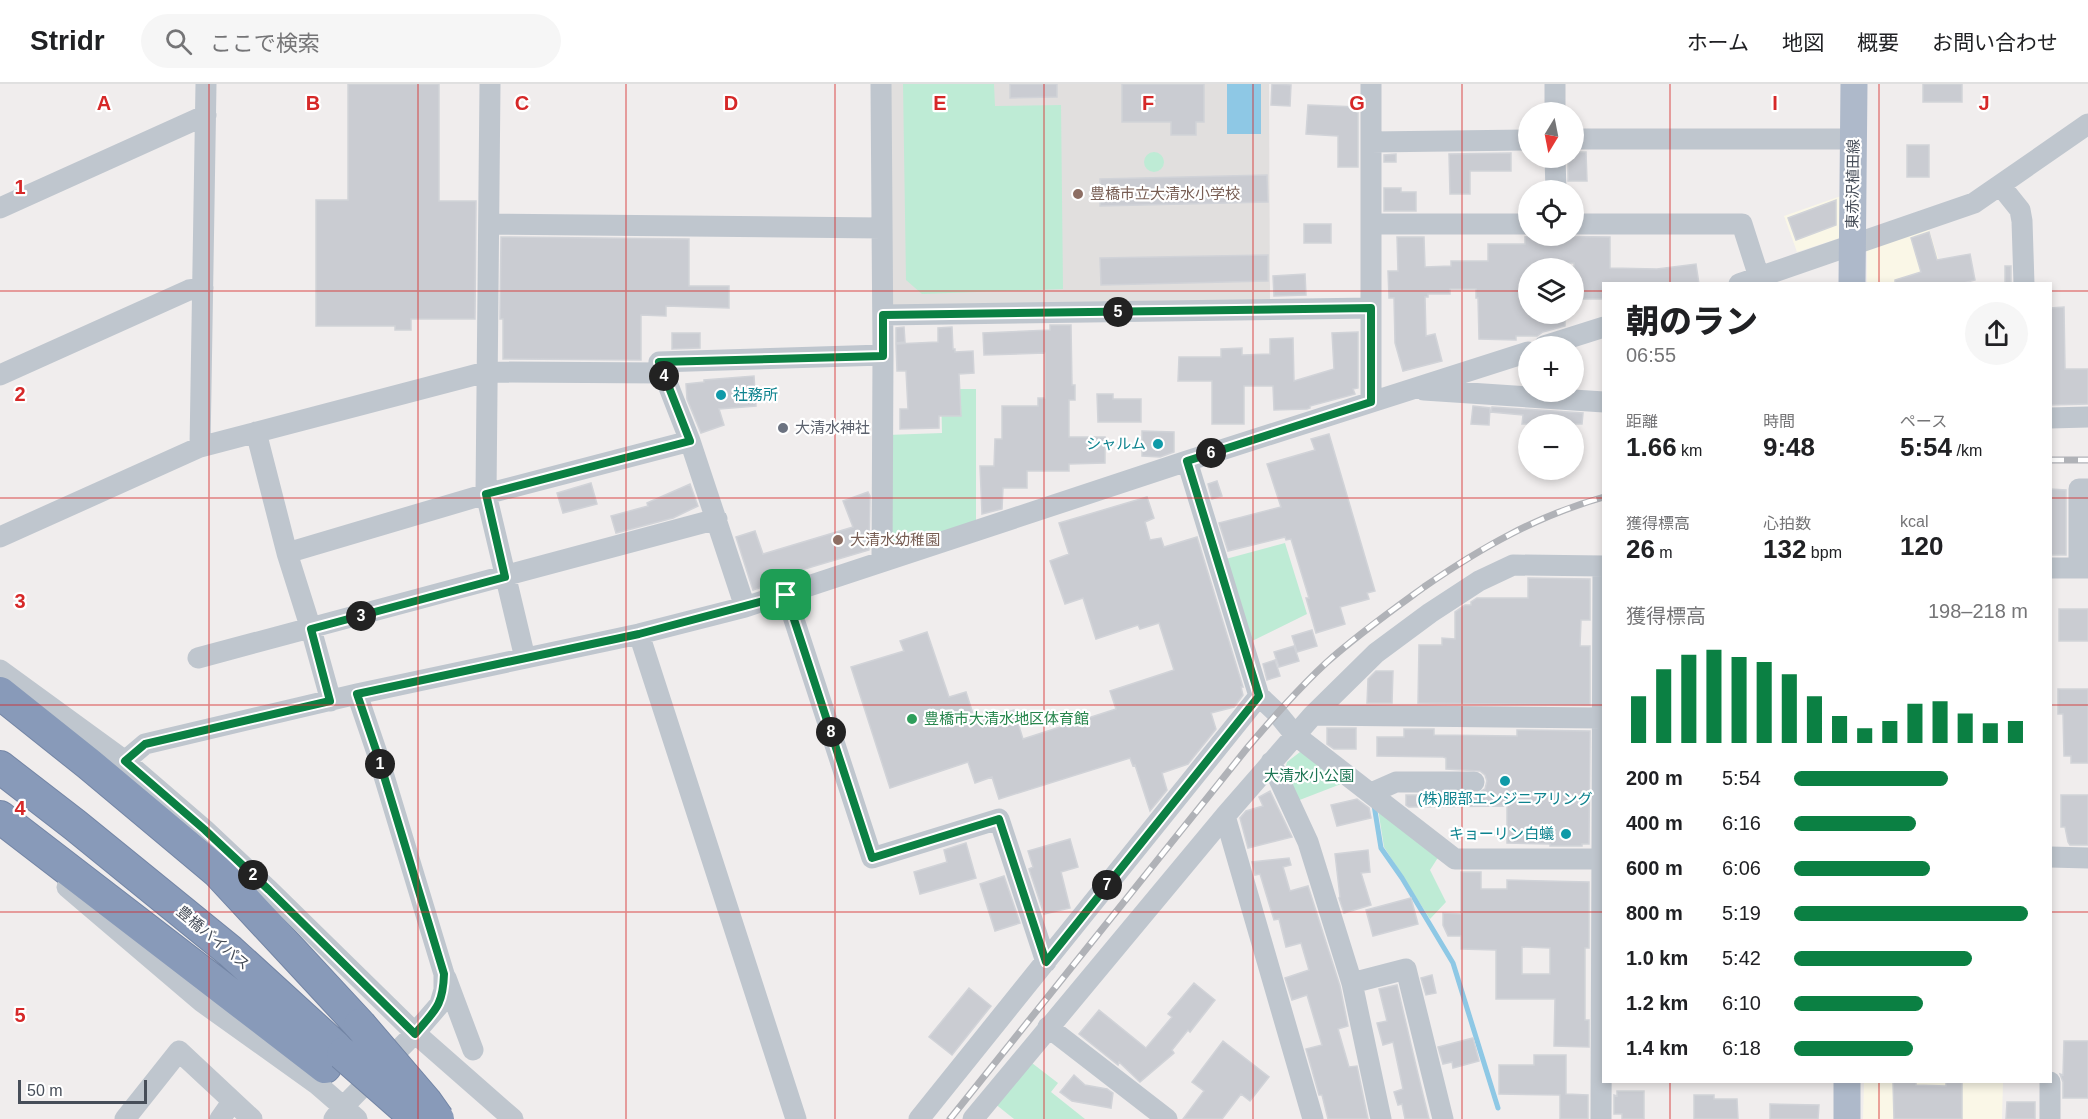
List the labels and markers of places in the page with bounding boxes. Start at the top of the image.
place label: 豊橋市立大清水小学校 [1090,185,1240,202]
marker: 豊橋市立大清水小学校 [1071,187,1085,201]
pin: 5 [1103,297,1133,327]
pin: 4 [649,361,679,391]
place label: 社務所 [733,386,778,403]
marker: 社務所 [714,388,728,402]
place label: 大清水神社 [795,419,870,436]
marker: 大清水神社 [776,421,790,435]
place label: シャルム [1086,435,1146,452]
marker: シャルム [1151,437,1165,451]
pin: 6 [1196,438,1226,468]
place label: 大清水幼稚園 [850,531,940,548]
marker: 大清水幼稚園 [831,533,845,547]
pin [760,569,811,620]
pin: 3 [346,601,376,631]
place label: 豊橋市大清水地区体育館 [924,710,1089,727]
marker: 豊橋市大清水地区体育館 [905,712,919,726]
pin: 8 [816,717,846,747]
pin: 1 [365,749,395,779]
marker: (株)服部エンジニアリング [1498,774,1512,788]
place label: (株)服部エンジニアリング [1418,790,1593,807]
place label: キョーリン白蟻 [1449,825,1554,842]
marker: キョーリン白蟻 [1559,827,1573,841]
pin: 2 [238,860,268,890]
pin: 7 [1092,870,1122,900]

